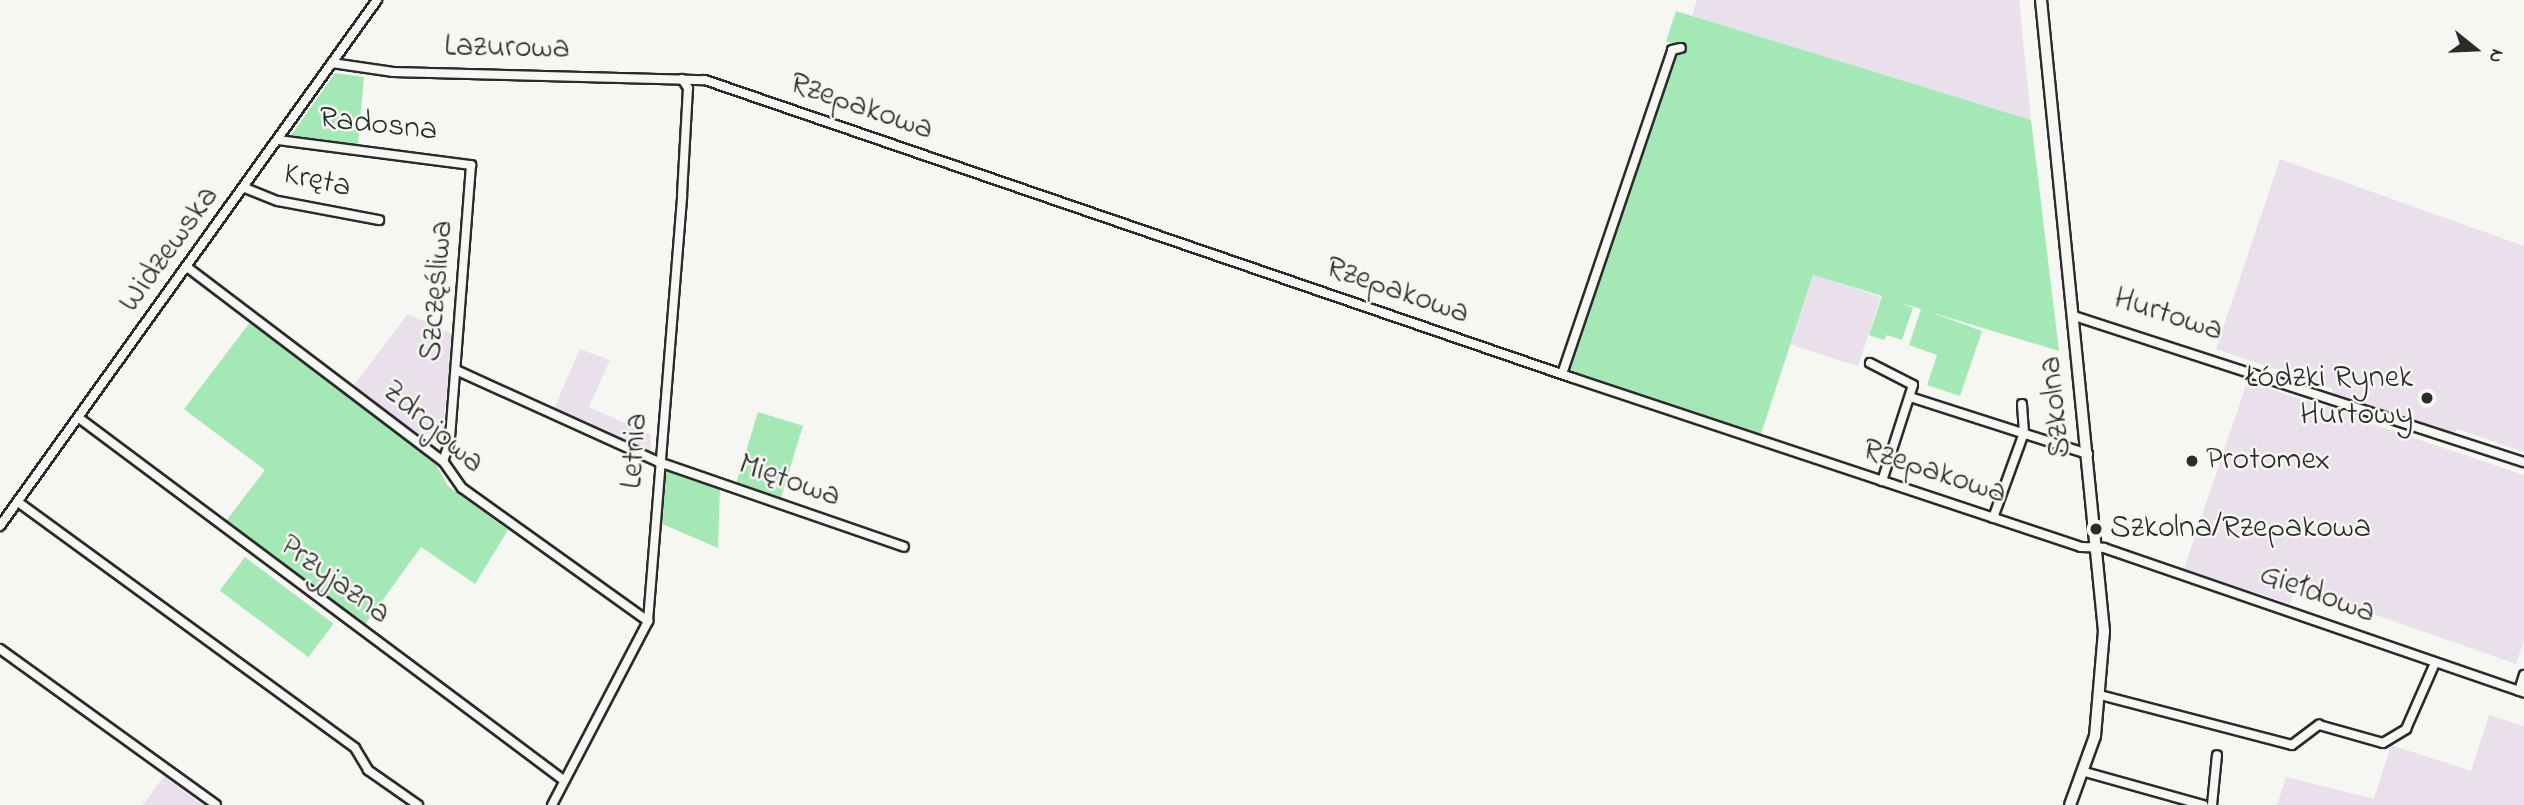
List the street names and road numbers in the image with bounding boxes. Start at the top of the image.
street label: Lazurowa [444,29,570,69]
street label: Rzepakowa [784,66,938,150]
street label: Radosna [317,101,439,151]
street label: Kręta [280,156,354,208]
street label: Widzewska [111,179,229,321]
street label: Szczęśliwa [413,219,463,363]
street label: Rzepakowa [1320,250,1474,334]
street label: Hurtowa [2109,280,2227,352]
street label: Szkolna [2033,354,2081,460]
street label: Zdrojowa [373,373,491,483]
street label: Letnia [614,412,658,490]
street label: Rzepakowa [1857,432,2011,514]
street label: Miętowa [733,447,845,517]
street label: Przyjazna [271,528,397,634]
street label: Giełdowa [2254,556,2380,634]

